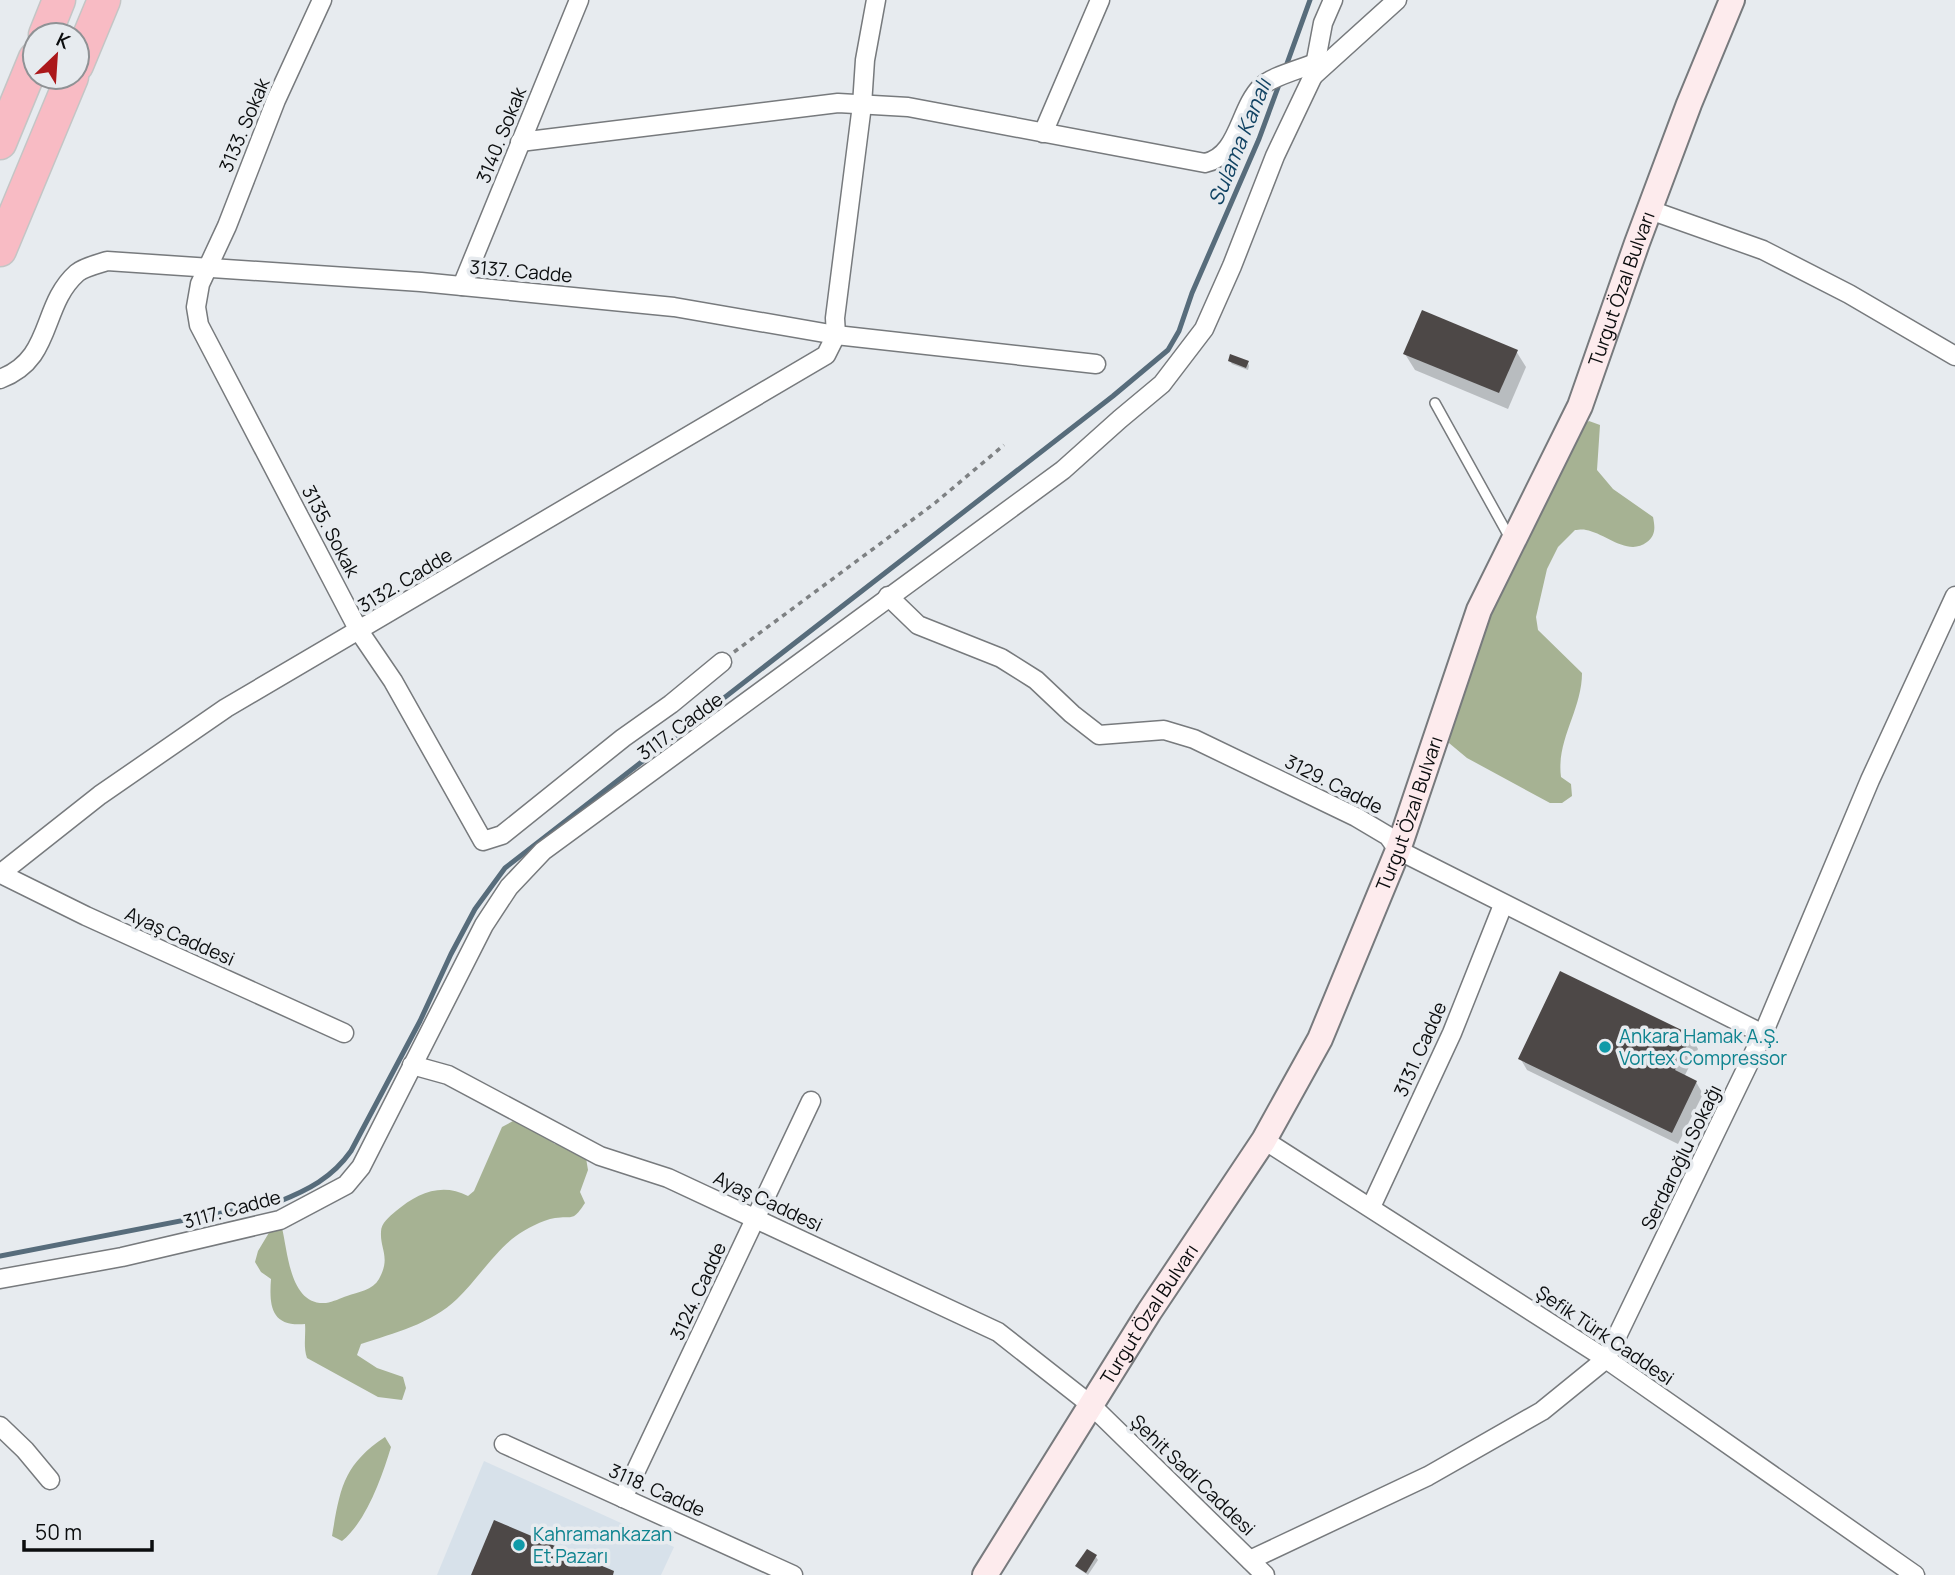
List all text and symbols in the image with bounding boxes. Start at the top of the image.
north arrow [21,21,91,91]
text: K [52,26,75,55]
street label: 3133. Sokak [213,73,276,176]
water label: Sulama Kanalı [1201,73,1278,209]
street label: 3140. Sokak [470,82,532,187]
street label: Turgut Özal Bulvarı [1582,208,1661,370]
street label: 3137. Cadde [469,254,573,288]
street label: 3135. Sokak [296,481,366,582]
street label: 3132. Cadde [353,542,457,618]
street label: 3117. Cadde [632,686,728,766]
street label: Turgut Özal Bulvarı [1370,733,1449,895]
street label: 3129. Cadde [1281,748,1387,820]
street label: Ayaş Caddesi [121,900,239,972]
street label: 3131. Cadde [1387,997,1453,1101]
place label: Ankara Hamak A.Ş. Vortex Compressor [1619,1023,1787,1071]
marker: Ankara Hamak A.Ş. Vortex Compressor [1597,1039,1613,1055]
street label: Serdaroğlu Sokağı [1635,1080,1727,1234]
street label: Ayaş Caddesi [709,1164,827,1238]
street label: 3117. Cadde [180,1184,284,1234]
street label: 3124. Cadde [664,1238,732,1344]
street label: Turgut Özal Bulvarı [1094,1239,1204,1389]
street label: Şefik Türk Caddesi [1531,1279,1679,1391]
street label: Şehit Sadi Caddesi [1125,1409,1261,1541]
street label: 3118. Cadde [605,1457,709,1523]
scale bar [24,1508,152,1552]
text: 50 m [35,1518,82,1546]
place label: Kahramankazan Et Pazarı [533,1521,672,1569]
marker: Kahramankazan Et Pazarı [511,1537,527,1553]

